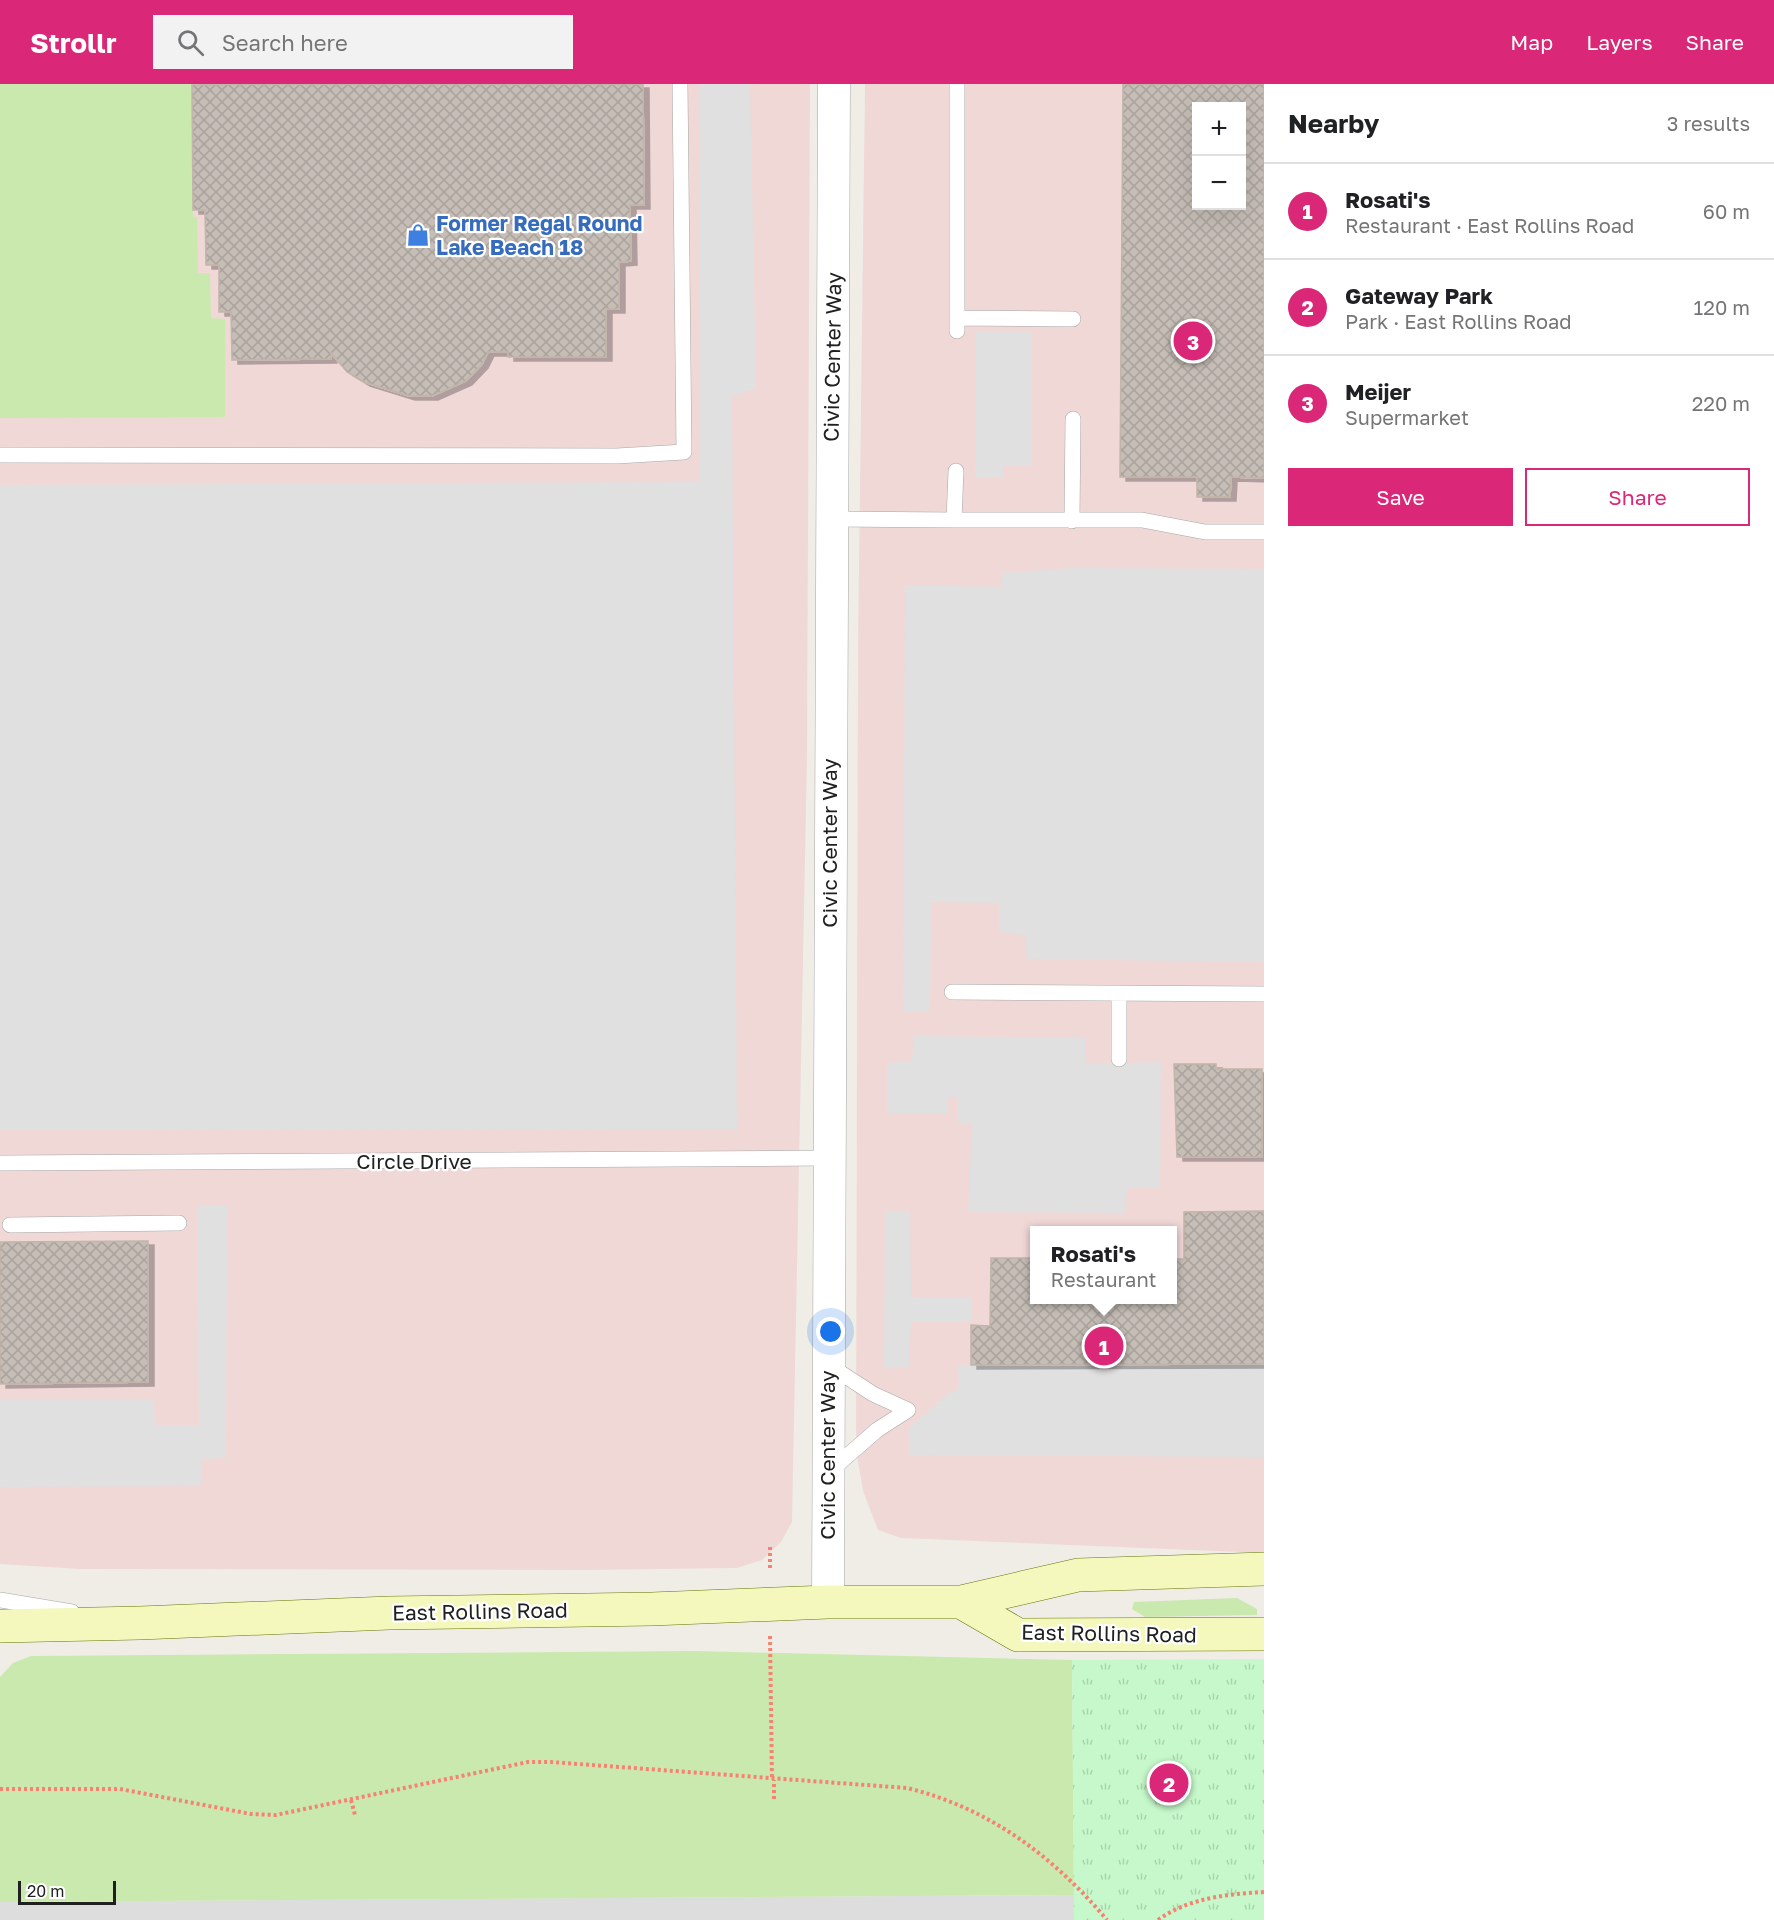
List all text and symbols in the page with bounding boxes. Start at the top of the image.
search box [153,15,573,69]
text: Strollr [30,26,117,59]
icon: search [174,26,207,59]
text: Search here [222,29,348,56]
text: Map [1510,29,1553,55]
text: Layers [1586,29,1653,55]
text: Share [1686,29,1744,55]
map controls [1192,102,1246,210]
button: + [1192,102,1246,156]
text: Nearby [1288,108,1379,139]
text: 3 results [1667,111,1750,135]
button: − [1192,156,1246,210]
text: Rosati's [1345,186,1431,213]
text: 1 [1302,199,1313,223]
text: 60 m [1703,199,1750,223]
place label: Former Regal Round Lake Beach 18 [436,210,642,260]
text: Restaurant · East Rollins Road [1345,213,1634,237]
shop icon: Former Regal Round Lake Beach 18 [405,222,431,248]
street label: Civic Center Way [818,272,846,442]
text: Gateway Park [1345,282,1493,309]
text: 2 [1301,295,1314,319]
text: 120 m [1694,295,1750,319]
text: Park · East Rollins Road [1345,309,1572,333]
pin: 3 [1174,318,1212,364]
text: Meijer [1345,378,1411,405]
text: 3 [1301,391,1314,415]
text: 220 m [1692,391,1750,415]
text: Supermarket [1345,405,1469,429]
button: Save [1288,468,1513,526]
button: Share [1525,468,1750,526]
street label: Civic Center Way [816,758,842,928]
street label: Circle Drive [356,1148,472,1174]
popup [1030,1226,1177,1304]
text: Rosati's [1051,1240,1136,1267]
text: Restaurant [1051,1267,1157,1291]
your location [816,1317,845,1346]
pin: 1 [1084,1324,1124,1368]
street label: Civic Center Way [814,1370,840,1540]
street label: East Rollins Road [392,1596,568,1626]
street label: East Rollins Road [1021,1618,1197,1648]
pin: 2 [1150,1760,1188,1806]
scale bar [18,1878,116,1906]
text: 20 m [27,1881,64,1901]

